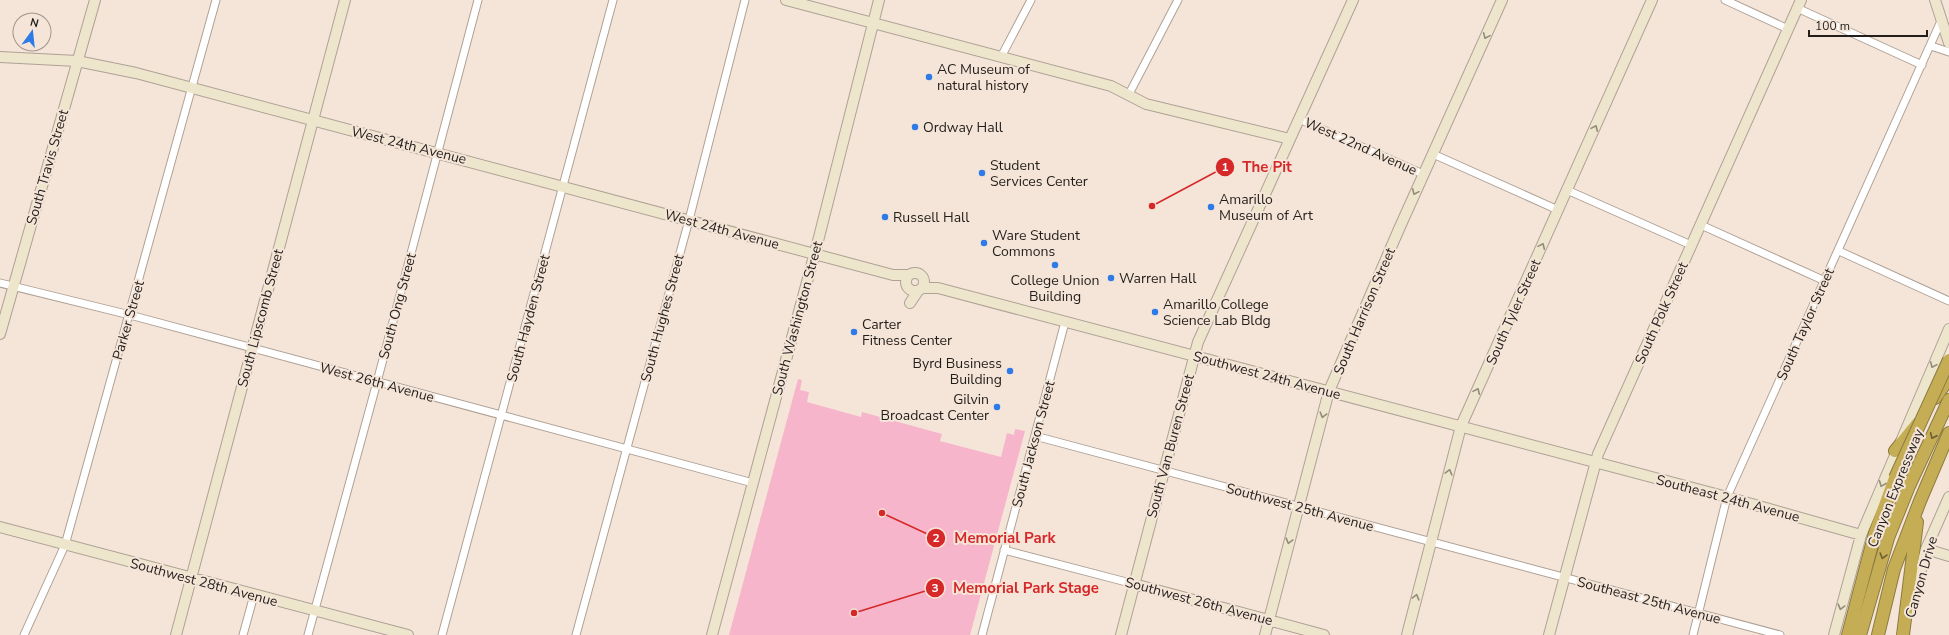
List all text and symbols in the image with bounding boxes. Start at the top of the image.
north arrow [12,12,52,52]
scale bar [1809,12,1927,38]
text: N [29,15,40,31]
text: 100 m [1815,18,1850,34]
one-way arrow [1483,31,1491,39]
place label: AC Museum of natural history [937,60,1030,95]
marker: AC Museum of natural history [924,72,934,82]
street label: South Travis Street [22,107,73,227]
street label: West 22nd Avenue [1301,113,1420,180]
place label: Ordway Hall [923,118,1004,137]
street label: West 24th Avenue [349,122,468,169]
marker: Ordway Hall [910,122,920,132]
one-way arrow [1590,124,1598,132]
callout: The Pit [1215,153,1300,180]
place label: Student Services Center [990,156,1088,191]
text: The Pit [1242,157,1292,177]
text: 1 [1221,159,1229,175]
marker: Student Services Center [977,168,987,178]
one-way arrow [1412,188,1420,196]
place label: Amarillo Museum of Art [1219,190,1313,225]
marker: Amarillo Museum of Art [1206,202,1216,212]
street label: West 24th Avenue [662,205,781,254]
place label: Russell Hall [893,208,970,227]
marker: Russell Hall [880,212,890,222]
place label: Ware Student Commons [992,226,1080,261]
marker: Ware Student Commons [979,238,989,248]
street label: South Washington Street [768,239,827,397]
one-way arrow [1537,243,1545,251]
street label: South Harrison Street [1329,245,1400,378]
street label: South Lipscomb Street [233,247,288,389]
street label: South Ong Street [374,251,421,361]
street label: South Hayden Street [502,252,555,384]
street label: South Hughes Street [636,252,689,384]
street label: South Tyler Street [1482,256,1545,368]
street label: South Polk Street [1630,259,1693,367]
marker: College Union Building [1050,260,1060,270]
street label: South Taylor Street [1772,265,1839,383]
place label: Warren Hall [1119,269,1197,288]
place label: College Union Building [1011,271,1099,306]
marker: Warren Hall [1106,273,1116,283]
street label: Parker Street [108,278,149,362]
place label: Amarillo College Science Lab Bldg [1163,295,1271,330]
marker: Amarillo College Science Lab Bldg [1150,307,1160,317]
place label: Carter Fitness Center [862,315,952,350]
marker: Carter Fitness Center [849,327,859,337]
street label: Southwest 24th Avenue [1191,347,1343,404]
place label: Byrd Business Building [912,354,1002,389]
street label: West 26th Avenue [317,358,436,407]
one-way arrow [1930,361,1938,368]
marker: Byrd Business Building [1005,366,1015,376]
street label: South Van Buren Street [1142,372,1199,520]
street label: South Jackson Street [1007,379,1060,510]
one-way arrow [1472,387,1480,395]
place label: Gilvin Broadcast Center [881,390,989,425]
marker: Gilvin Broadcast Center [992,402,1002,412]
one-way arrow [1319,412,1327,419]
street label: Canyon Expressway [1863,425,1928,550]
one-way arrow [1930,431,1938,439]
one-way arrow [1445,468,1453,475]
street label: Southeast 24th Avenue [1654,470,1802,527]
street label: Southwest 25th Avenue [1224,479,1376,536]
one-way arrow [1879,480,1887,488]
callout: Memorial Park [926,524,1063,551]
text: Memorial Park [954,528,1057,548]
text: 2 [932,530,940,546]
street label: Canyon Drive [1901,534,1942,620]
one-way arrow [1285,537,1294,544]
one-way arrow [1879,552,1888,559]
street label: Southwest 28th Avenue [128,554,280,611]
street label: Southeast 25th Avenue [1575,572,1723,629]
street label: Southwest 26th Avenue [1123,573,1275,630]
callout: Memorial Park Stage [925,574,1106,601]
text: Memorial Park Stage [953,578,1099,598]
text: 3 [931,580,939,596]
one-way arrow [1412,594,1420,600]
one-way arrow [1837,604,1846,611]

